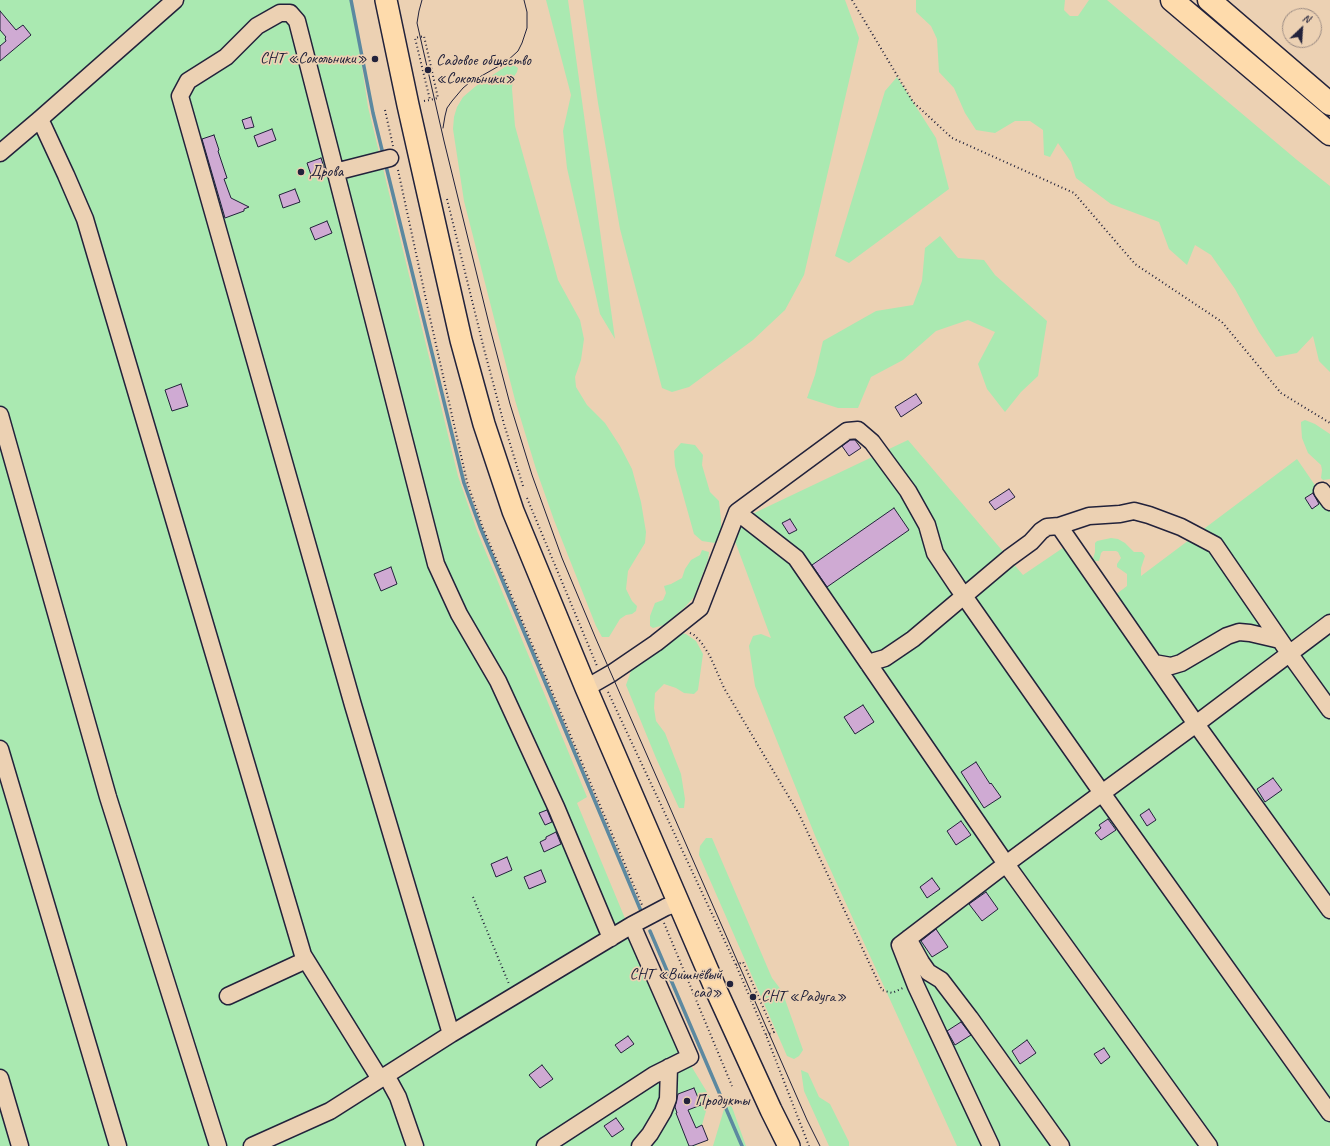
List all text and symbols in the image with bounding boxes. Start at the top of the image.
north arrow [1282,8,1322,48]
text: N [1301,10,1313,26]
place label: СНТ «Сокольники» [260,49,367,69]
place label: Садовое общество «Сокольники» [436,51,531,89]
marker: СНТ «Сокольники» [370,54,380,64]
marker: Садовое общество «Сокольники» [423,65,433,75]
place label: Дрова [309,162,343,182]
marker: Дрова [296,167,306,177]
place label: СНТ «Вишнёвый сад» [630,965,722,1003]
marker: СНТ «Вишнёвый сад» [725,979,735,989]
place label: СНТ «Радуга» [761,987,846,1007]
marker: СНТ «Радуга» [748,992,758,1002]
place label: Продукты [695,1091,749,1111]
marker: Продукты [682,1096,692,1106]

